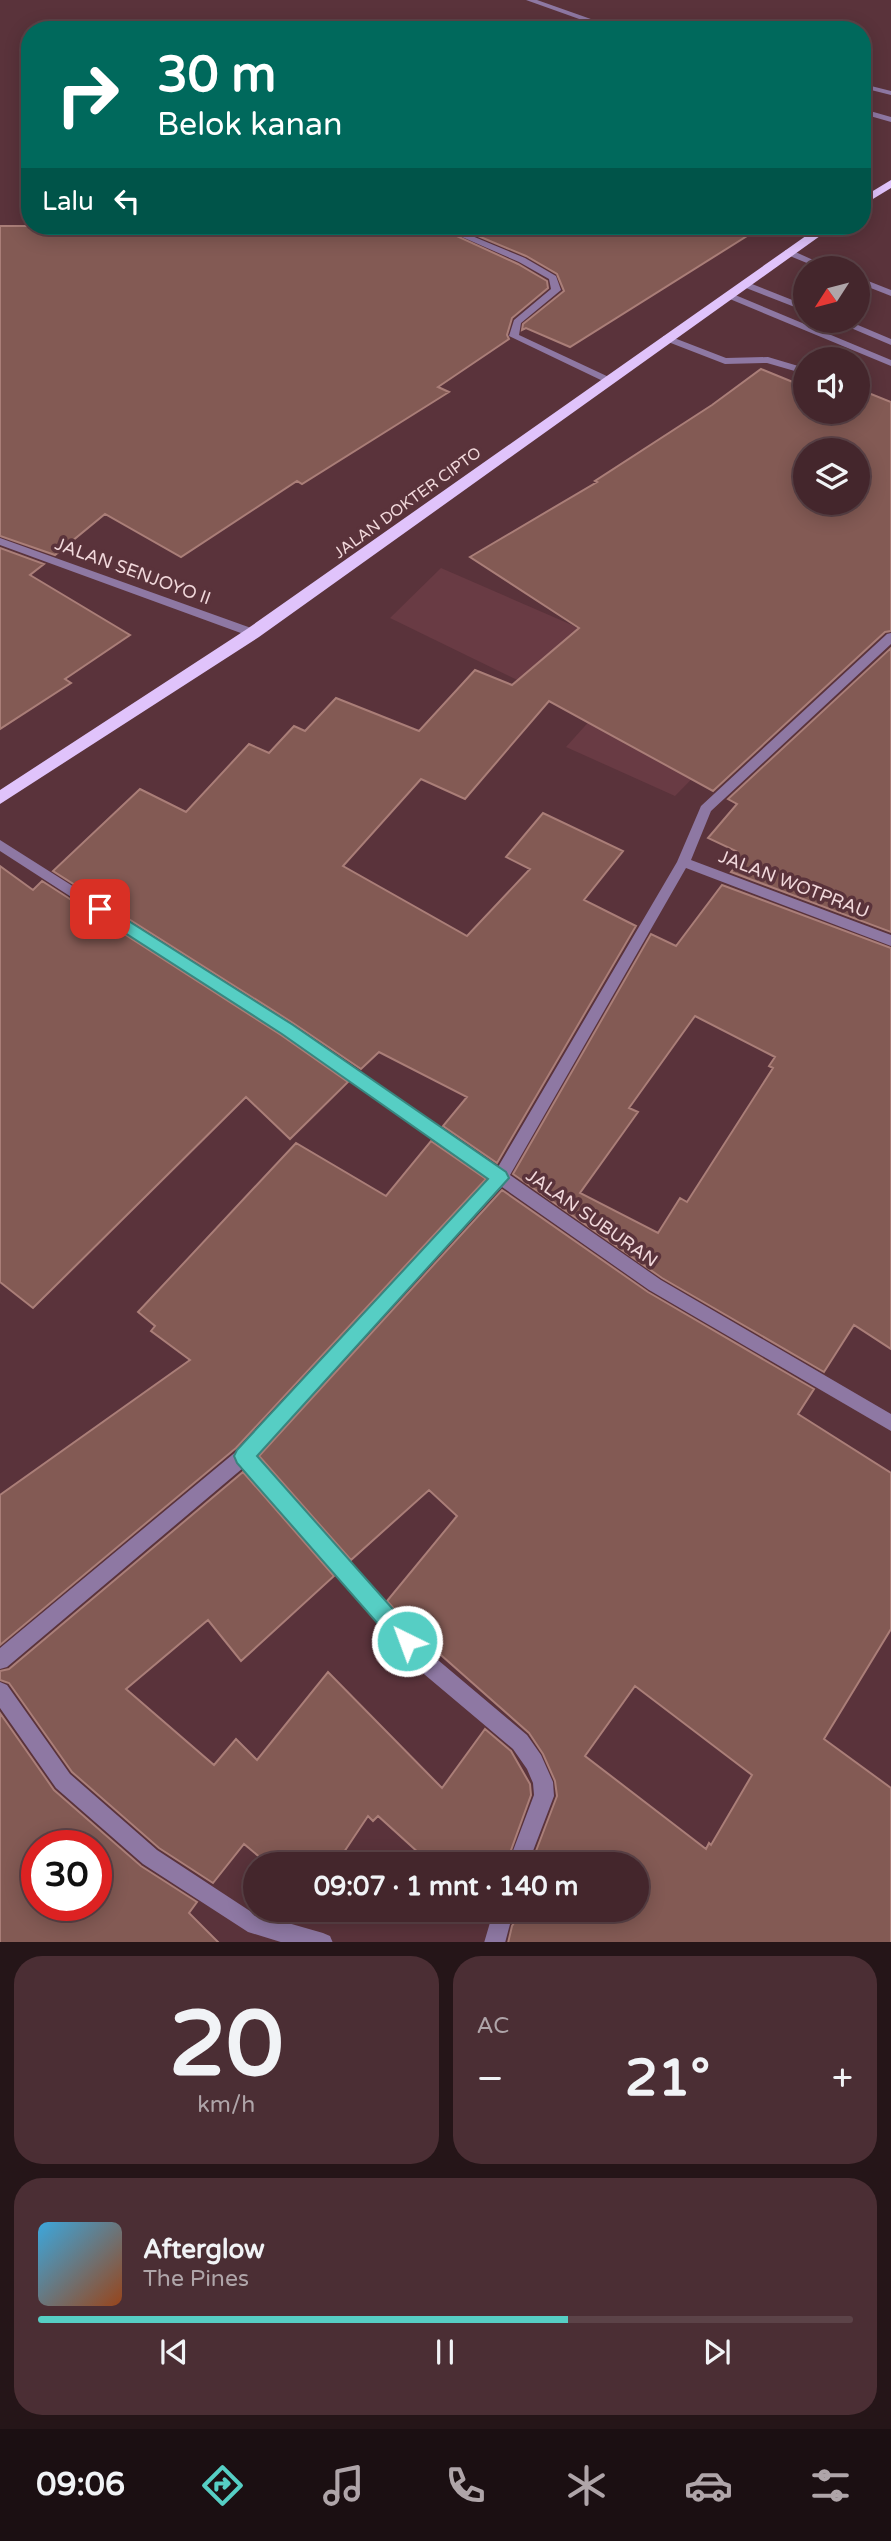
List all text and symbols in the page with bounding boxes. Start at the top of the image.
text: 30 m [157,46,276,105]
icon: right [42,49,133,140]
text: Belok kanan [157,106,342,144]
icon: left [108,182,146,220]
text: Lalu [42,186,94,217]
north arrow [793,256,870,332]
map controls [793,256,870,515]
button: sound [793,347,870,424]
button: layers [793,438,870,515]
street label: JALAN DOKTER CIPTO [330,443,485,563]
street label: JALAN SENJOYO II [52,533,214,609]
street label: JALAN WOTPRAU [716,845,872,923]
pin [70,879,130,939]
icon: arrive [81,890,119,928]
street label: JALAN SUBURAN [522,1164,662,1272]
position arrow [370,1604,444,1678]
speed limit sign: 30 [21,1830,112,1921]
text: 09:07 · 1 mnt · 140 m [314,1871,578,1902]
text: 20 [169,1990,283,2100]
text: AC [477,2012,509,2040]
text: 21° [625,2047,710,2110]
text: − [477,2056,504,2102]
text: + [832,2056,853,2102]
text: km/h [197,2091,255,2119]
text: Afterglow [143,2234,265,2265]
text: The Pines [143,2265,249,2293]
icon: previous [155,2333,193,2371]
icon: pause [426,2333,464,2371]
icon: next [698,2333,736,2371]
icon: directions [198,2461,247,2510]
icon: music [319,2461,368,2510]
icon: phone [441,2461,490,2510]
icon: climate [562,2461,611,2510]
icon: car [684,2461,733,2510]
icon: filters [806,2461,855,2510]
text: 09:06 [36,2466,125,2504]

